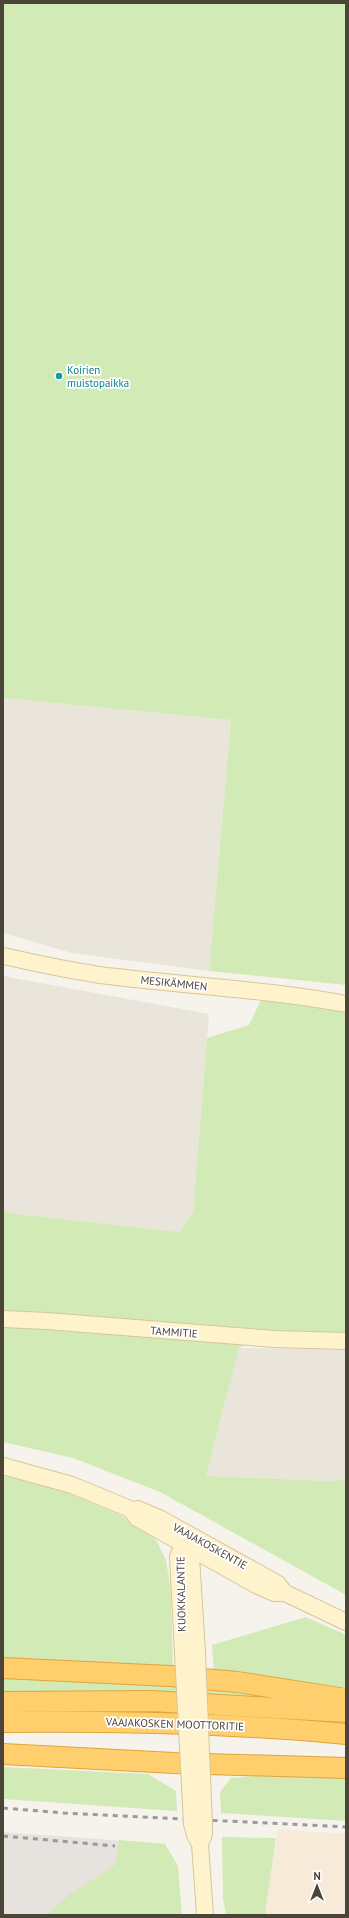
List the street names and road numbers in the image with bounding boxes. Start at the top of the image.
street label: MESIKÄMMEN [140,973,208,993]
street label: TAMMITIE [150,1323,198,1341]
street label: VAAJAKOSKENTIE [169,1519,250,1572]
street label: KUOKKALANTIE [173,1556,189,1632]
street label: VAAJAKOSKEN MOOTTORITIE [105,1715,244,1733]

